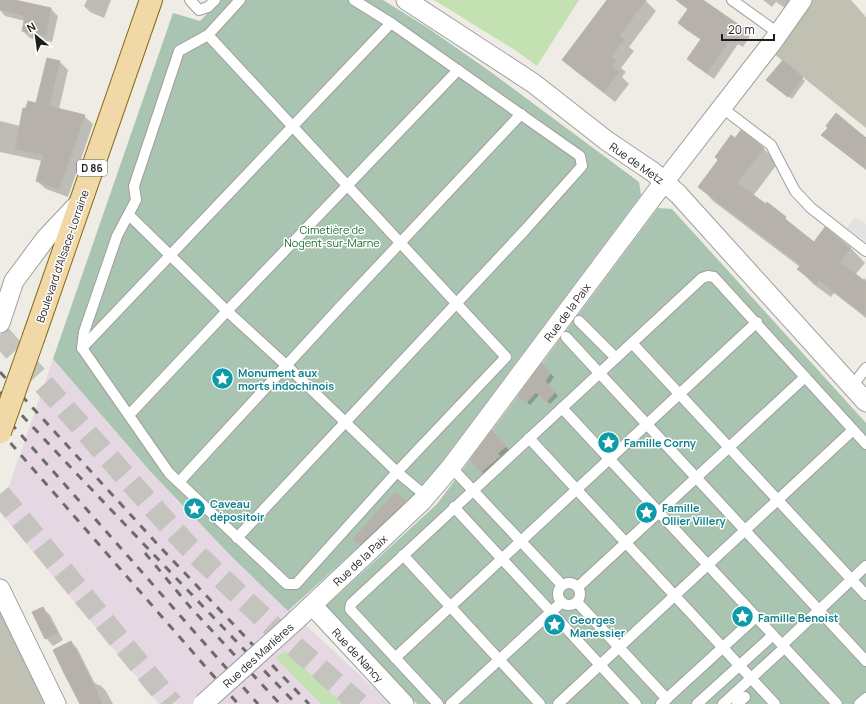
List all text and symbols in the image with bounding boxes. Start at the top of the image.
north arrow [16,16,56,56]
scale bar [722,16,774,42]
text: N [24,18,38,35]
text: 20 m [728,21,755,38]
street label: Rue de Metz [607,139,667,187]
road number: D 86 [77,160,107,176]
street label: Boulevard d'Alsace-Lorraine [32,187,92,325]
park label: Cimetière de Nogent-sur-Marne [284,222,380,250]
street label: Rue de la Paix [540,280,594,344]
place icon: Monument aux morts indochinois [209,365,235,391]
place label: Monument aux morts indochinois [238,365,334,393]
place icon: Famille Corny [595,429,621,455]
place label: Famille Corny [624,435,697,450]
place icon: Caveau dépositoir [181,496,207,522]
place label: Caveau dépositoir [210,496,265,524]
place icon: Famille Ollier Villery [633,500,659,526]
place label: Famille Ollier Villery [662,500,727,528]
street label: Rue de la Paix [330,531,390,589]
place icon: Famille Benoist [730,604,756,630]
place label: Famille Benoist [758,610,839,625]
place icon: Georges Manessier [541,612,567,638]
place label: Georges Manessier [570,612,626,640]
street label: Rue des Marlières [220,619,297,691]
street label: Rue de Nancy [329,625,387,686]

